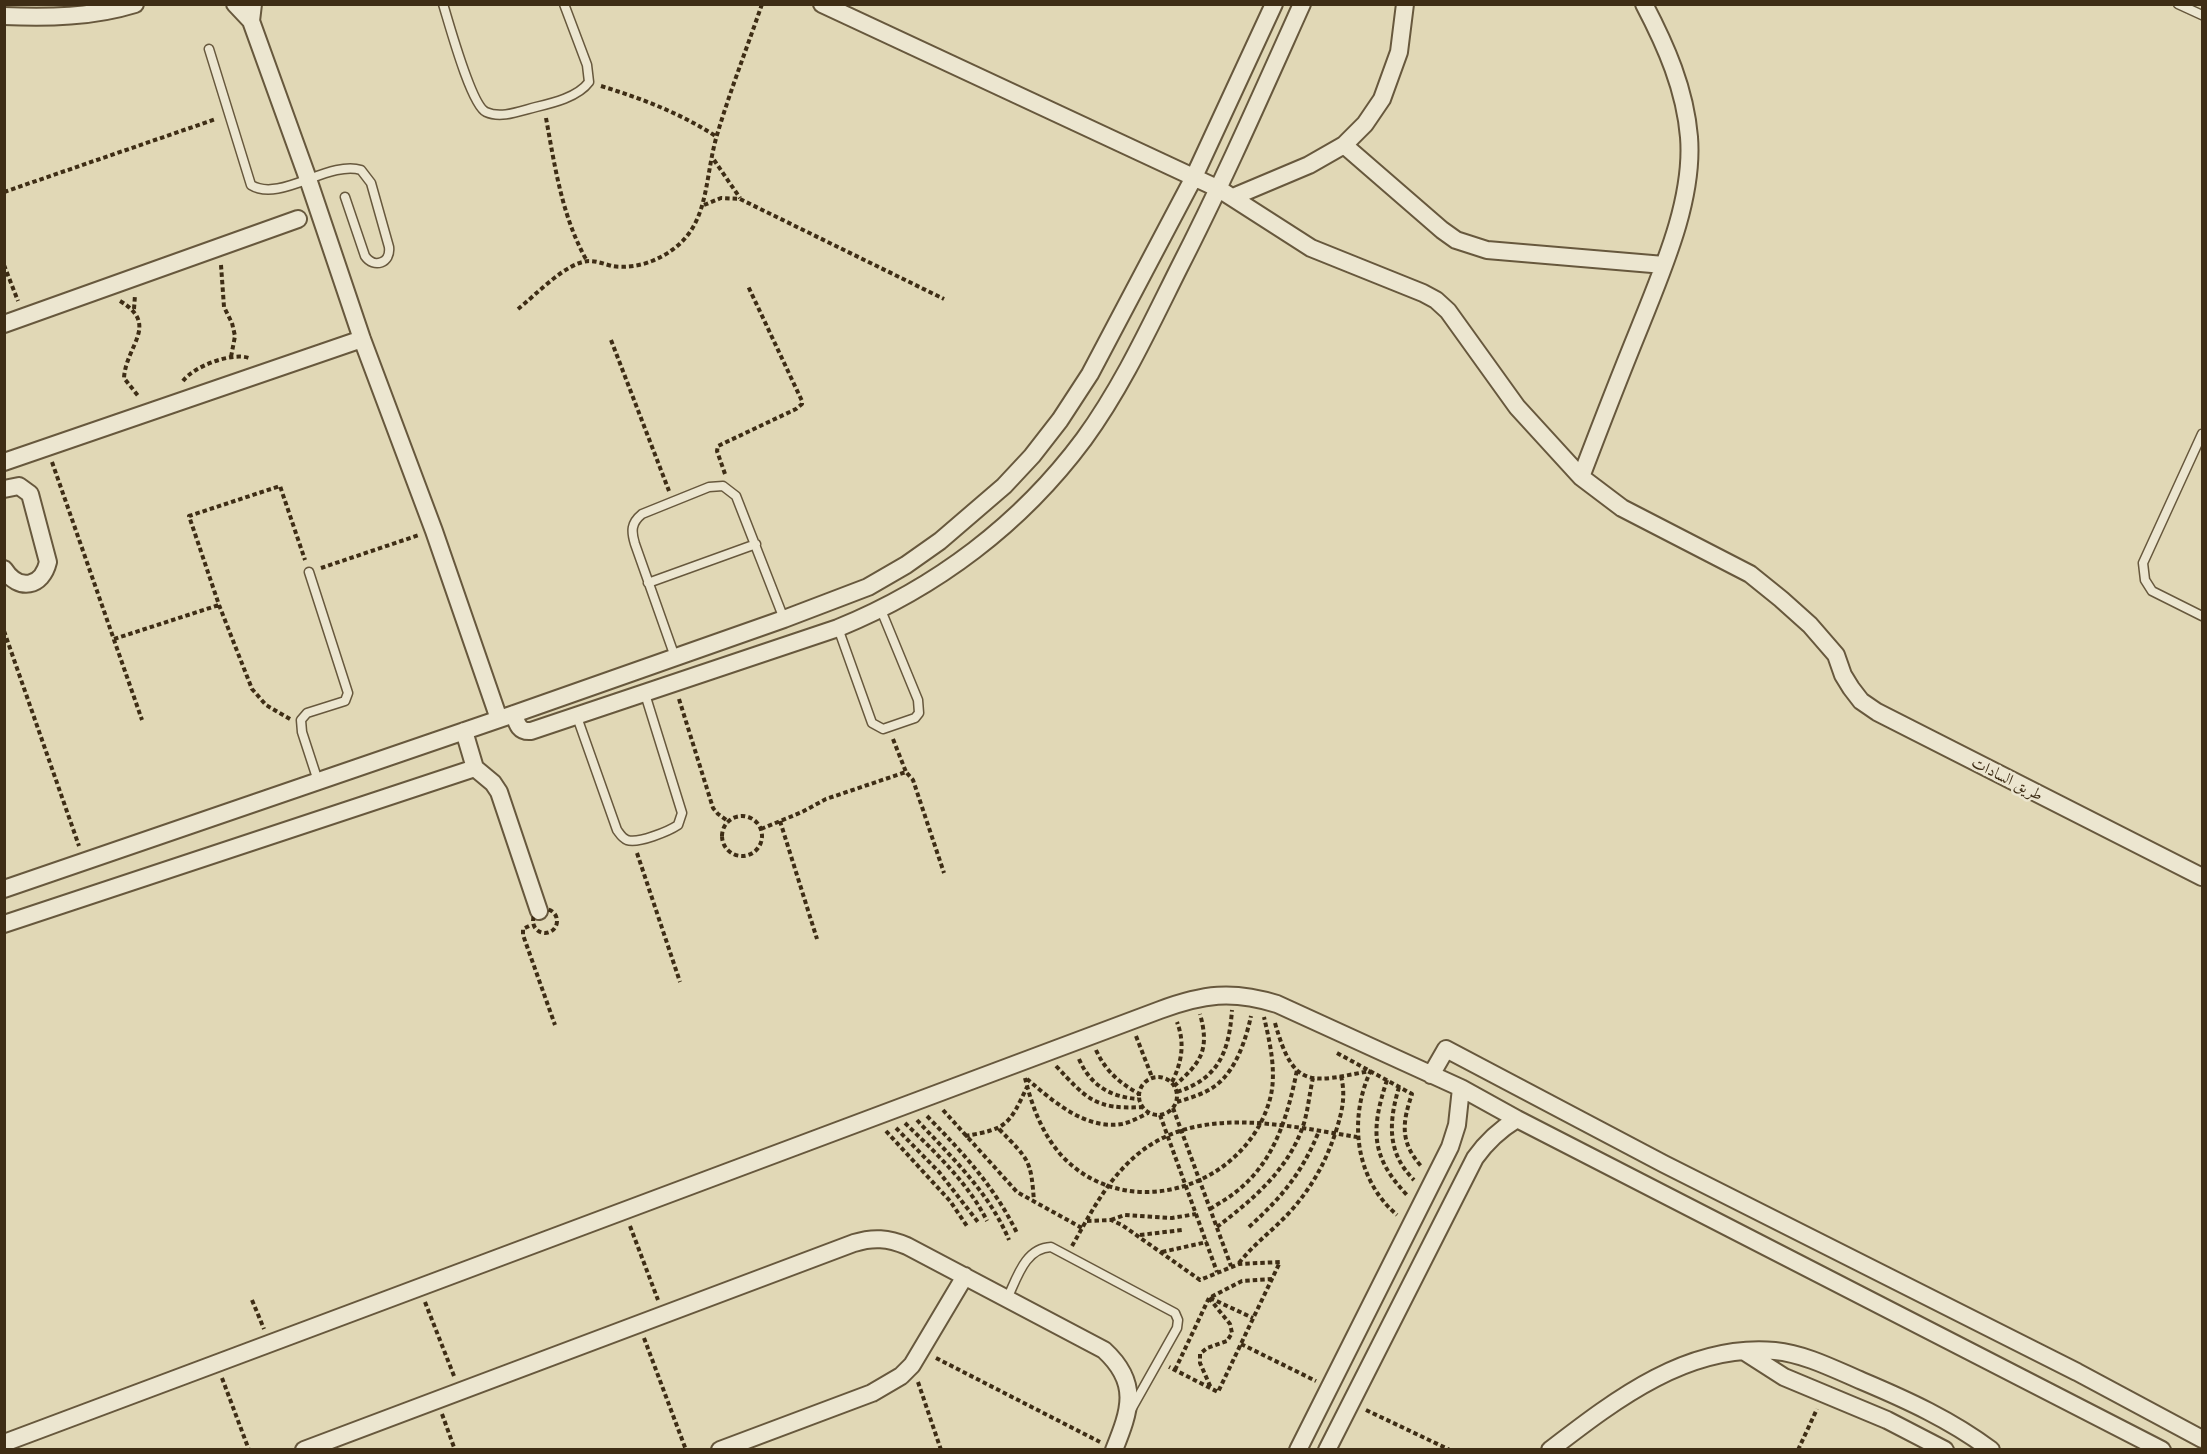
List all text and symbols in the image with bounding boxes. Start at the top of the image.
street label: طريق السادات [1968,753,2046,805]

